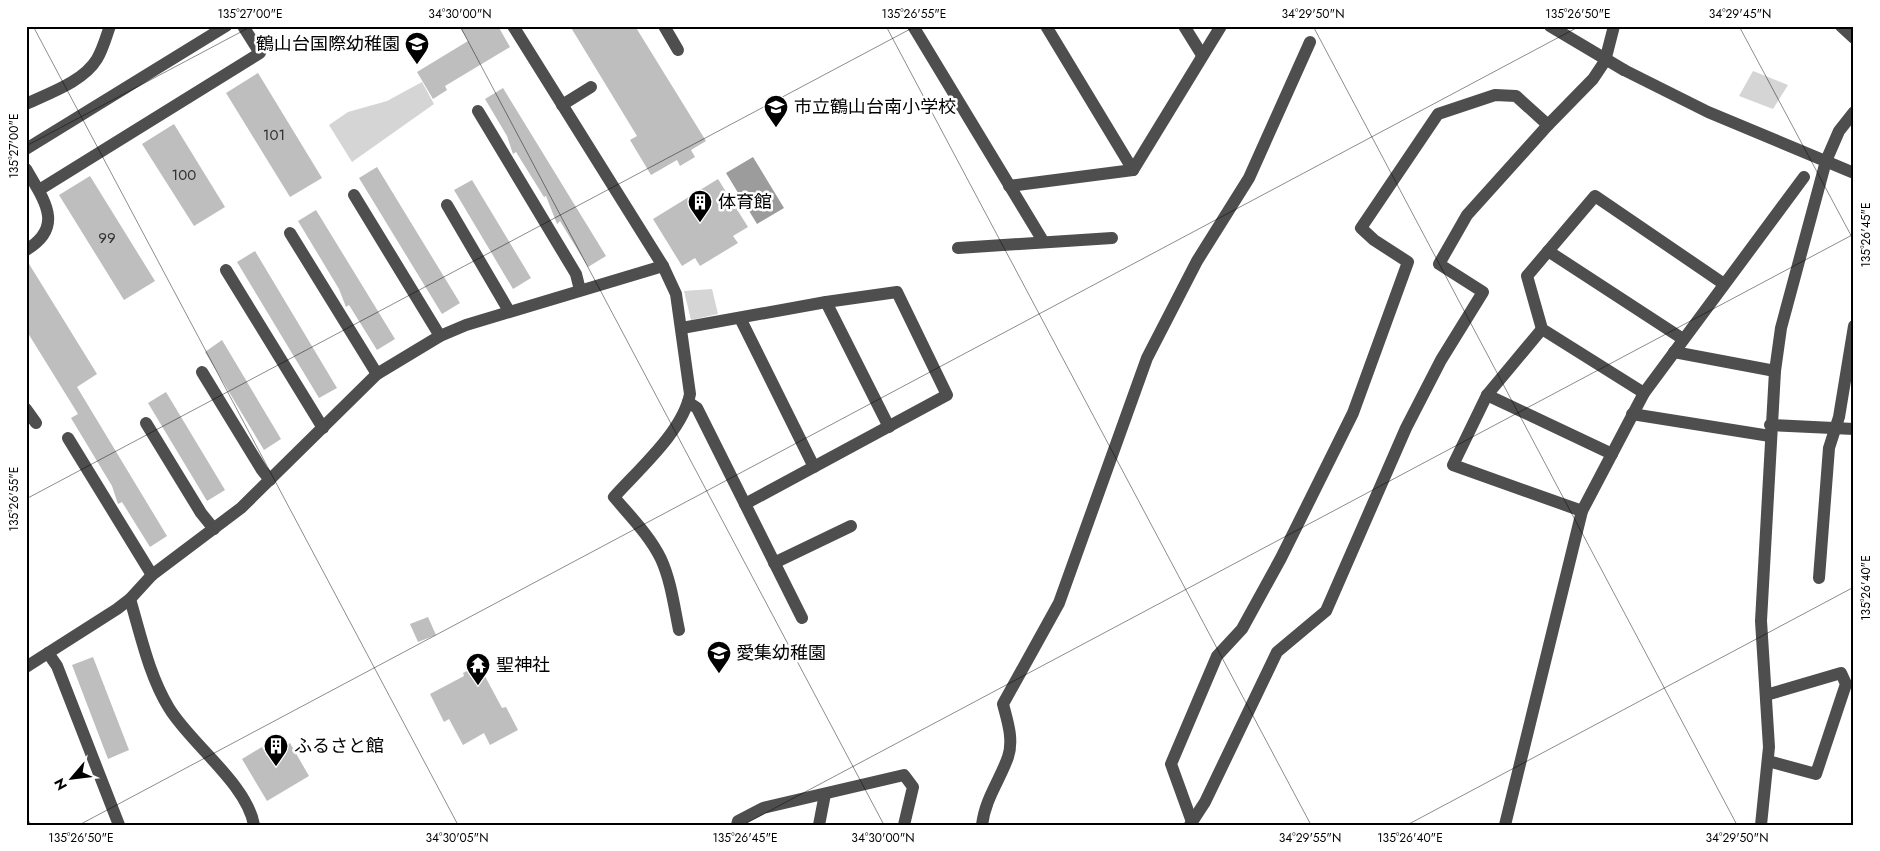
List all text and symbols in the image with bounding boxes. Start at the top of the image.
text: 135°27'00"E [217,5,283,23]
text: 34°30'00"N [428,5,492,23]
text: 135°26'55"E [882,5,946,23]
text: 34°29'50"N [1282,5,1344,23]
text: 135°26'50"E [1545,5,1611,23]
text: 34°29'45"N [1709,5,1771,23]
place label: 鶴山台国際幼稚園 [256,31,400,57]
school or university icon: 鶴山台国際幼稚園 [404,31,430,65]
school or university icon: 市立鶴山台南小学校 [763,94,789,128]
place label: 市立鶴山台南小学校 [794,94,956,120]
text: 135°27'00"E [5,113,23,179]
house number: 101 [263,124,285,146]
house number: 100 [172,164,196,186]
building icon: 体育館 [687,189,713,223]
place label: 体育館 [718,189,772,215]
text: 135°26'45"E [1857,202,1875,268]
house number: 99 [98,227,116,249]
text: 135°26'55"E [5,467,23,531]
text: 135°26'40"E [1857,555,1875,621]
school or university icon: 愛集幼稚園 [706,640,732,674]
place label: 愛集幼稚園 [736,640,826,666]
temple icon: 聖神社 [465,652,491,686]
place label: 聖神社 [496,652,550,678]
building icon: ふるさと館 [263,733,289,767]
place label: ふるさと館 [294,733,384,759]
north arrow [48,754,98,804]
text: N [49,774,72,794]
text: 135°26'50"E [48,829,114,847]
text: 34°30'05"N [426,829,488,847]
text: 135°26'45"E [712,829,778,847]
text: 34°30'00"N [851,829,915,847]
text: 34°29'55"N [1279,829,1341,847]
text: 135°26'40"E [1377,829,1443,847]
text: 34°29'50"N [1706,829,1768,847]

